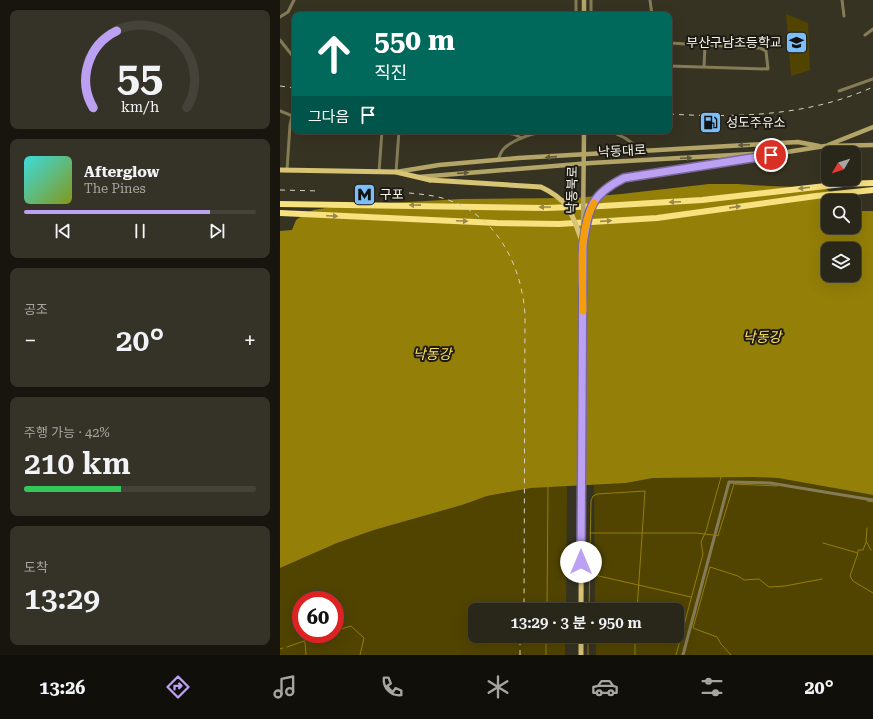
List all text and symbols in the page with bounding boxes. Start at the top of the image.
text: 550 m [374,24,455,57]
icon: ahead [308,28,360,80]
school or university icon: 부산구남초등학교 [784,29,810,55]
place label: 부산구남초등학교 [686,35,782,50]
text: 55 [117,51,163,100]
text: 직진 [374,62,407,83]
text: km/h [121,98,159,114]
icon: arrive [357,104,379,126]
text: 그다음 [308,108,349,126]
fuel station icon: 성도주유소 [698,109,724,135]
place label: 성도주유소 [726,115,786,130]
pin [754,138,788,172]
street label: 낙동대로 [598,142,646,160]
one-way arrow [738,142,750,149]
icon: arrive [760,144,782,166]
north arrow [821,146,861,186]
map controls [821,146,861,282]
one-way arrow [545,153,557,160]
one-way arrow [680,154,692,161]
text: Afterglow [84,163,159,181]
street label: 낙동북로 [564,166,580,214]
one-way arrow [457,170,469,177]
text: The Pines [84,181,146,196]
metro station icon: 구포 [352,181,378,207]
one-way arrow [798,185,810,191]
place label: 구포 [380,187,404,202]
button: search [821,194,861,234]
one-way arrow [668,199,681,205]
one-way arrow [408,202,421,208]
one-way arrow [538,204,551,210]
one-way arrow [729,204,741,210]
one-way arrow [326,213,339,219]
one-way arrow [456,218,468,225]
one-way arrow [600,218,612,225]
icon: previous [52,220,74,242]
icon: pause [129,220,151,242]
icon: next [206,220,228,242]
button: layers [821,242,861,282]
text: 공조 [24,302,48,317]
text: 20° [116,323,164,358]
text: − [24,328,36,353]
text: + [244,328,256,353]
water label: 낙동강 [743,329,784,345]
water label: 낙동강 [413,346,453,362]
text: 주행 가능 · 42% [24,425,110,440]
text: 210 km [24,446,131,481]
position arrow [560,541,602,583]
text: 도착 [24,560,48,575]
text: 13:29 [24,581,100,616]
speed limit sign: 60 [292,591,344,643]
text: 13:29 · 3 분 · 950 m [510,614,642,632]
icon: directions [164,673,192,701]
icon: music [271,673,299,701]
icon: phone [378,673,406,701]
icon: climate [484,673,512,701]
icon: car [591,673,619,701]
icon: filters [698,673,726,701]
text: 13:26 [39,677,85,698]
text: 20° [804,677,834,698]

